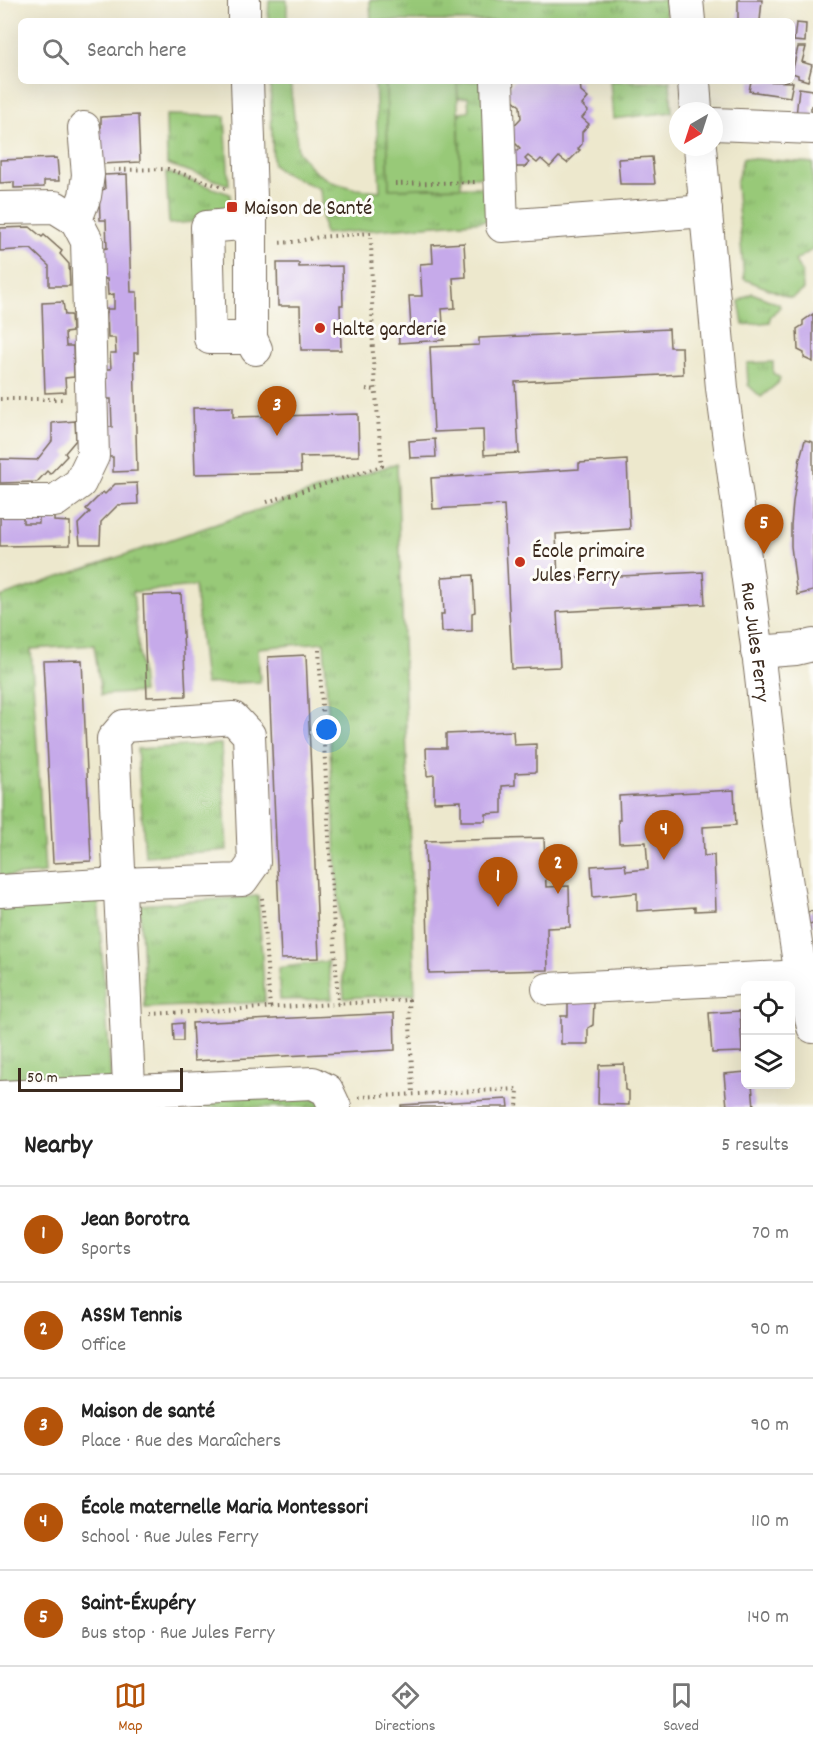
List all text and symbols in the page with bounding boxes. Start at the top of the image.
search box [18,18,795,84]
icon: search [39,35,72,68]
text: Search here [87,36,186,67]
north arrow [669,102,723,156]
place label: Maison de Santé [244,195,372,225]
marker: Maison de Santé [225,200,239,214]
place label: Halte garderie [332,316,446,346]
marker: Halte garderie [313,321,327,335]
pin: 3 [258,386,296,436]
pin: 5 [744,504,783,554]
place label: École primaire Jules Ferry [532,538,645,592]
marker: École primaire Jules Ferry [513,555,527,569]
street label: Rue Jules Ferry [730,580,776,704]
your location [312,715,341,744]
pin: 4 [644,810,684,860]
pin: 2 [538,844,578,894]
pin: 1 [478,858,518,907]
map controls [741,981,795,1089]
button: locate [741,981,795,1035]
button: layers [741,1035,795,1089]
scale bar [18,1065,183,1092]
text: 50 m [27,1067,58,1090]
text: Nearby [24,1128,92,1165]
text: 5 results [721,1132,789,1160]
text: Jean Borotra [81,1205,189,1236]
text: 1 [41,1220,46,1248]
text: 70 m [752,1220,789,1248]
text: Sports [81,1236,131,1264]
text: ASSM Tennis [81,1301,182,1332]
text: 2 [39,1316,48,1344]
text: 90 m [751,1316,789,1344]
text: Office [81,1332,126,1360]
text: Maison de santé [81,1397,215,1428]
text: 3 [39,1412,48,1440]
text: 90 m [751,1412,789,1440]
text: Place · Rue des Maraîchers [81,1428,281,1456]
text: École maternelle Maria Montessori [81,1493,368,1524]
text: 4 [39,1508,48,1536]
text: 110 m [751,1508,789,1536]
text: School · Rue Jules Ferry [81,1524,258,1552]
text: Saint-Éxupéry [81,1589,195,1620]
text: 5 [39,1604,48,1632]
text: 140 m [747,1604,789,1632]
text: Bus stop · Rue Jules Ferry [81,1620,275,1648]
tab: Map [114,1679,147,1738]
tab: Directions [375,1679,435,1738]
tab: Saved [663,1679,699,1738]

